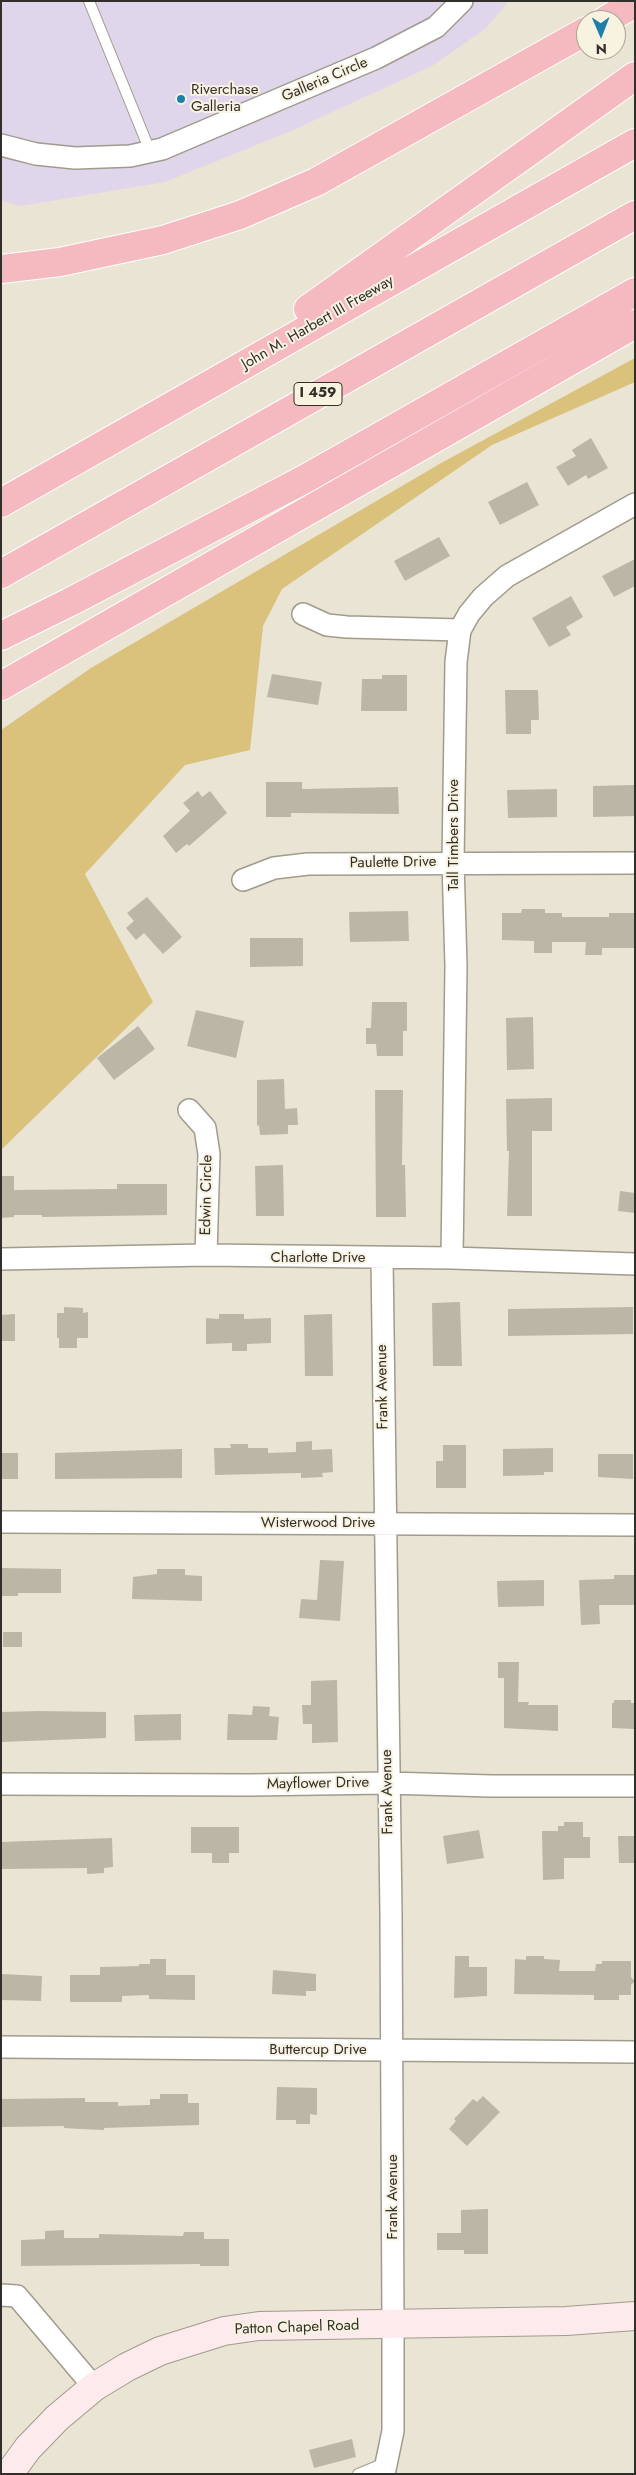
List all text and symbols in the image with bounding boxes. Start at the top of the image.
north arrow [576,10,626,60]
text: N [596,39,607,59]
street label: Galleria Circle [279,54,371,106]
place label: Riverchase Galleria [191,81,258,116]
marker: Riverchase Galleria [175,93,187,105]
street label: John M. Harbert III Freeway [239,272,397,374]
road number: I 459 [294,382,342,406]
street label: Tall Timbers Drive [445,779,463,891]
street label: Paulette Drive [349,853,437,873]
street label: Edwin Circle [197,1154,217,1236]
street label: Charlotte Drive [271,1249,365,1267]
street label: Frank Avenue [373,1344,393,1430]
street label: Wisterwood Drive [261,1514,375,1532]
street label: Frank Avenue [378,1749,398,1835]
street label: Mayflower Drive [267,1774,369,1794]
street label: Buttercup Drive [269,2041,367,2059]
street label: Frank Avenue [384,2154,402,2240]
street label: Patton Chapel Road [234,2317,360,2339]

